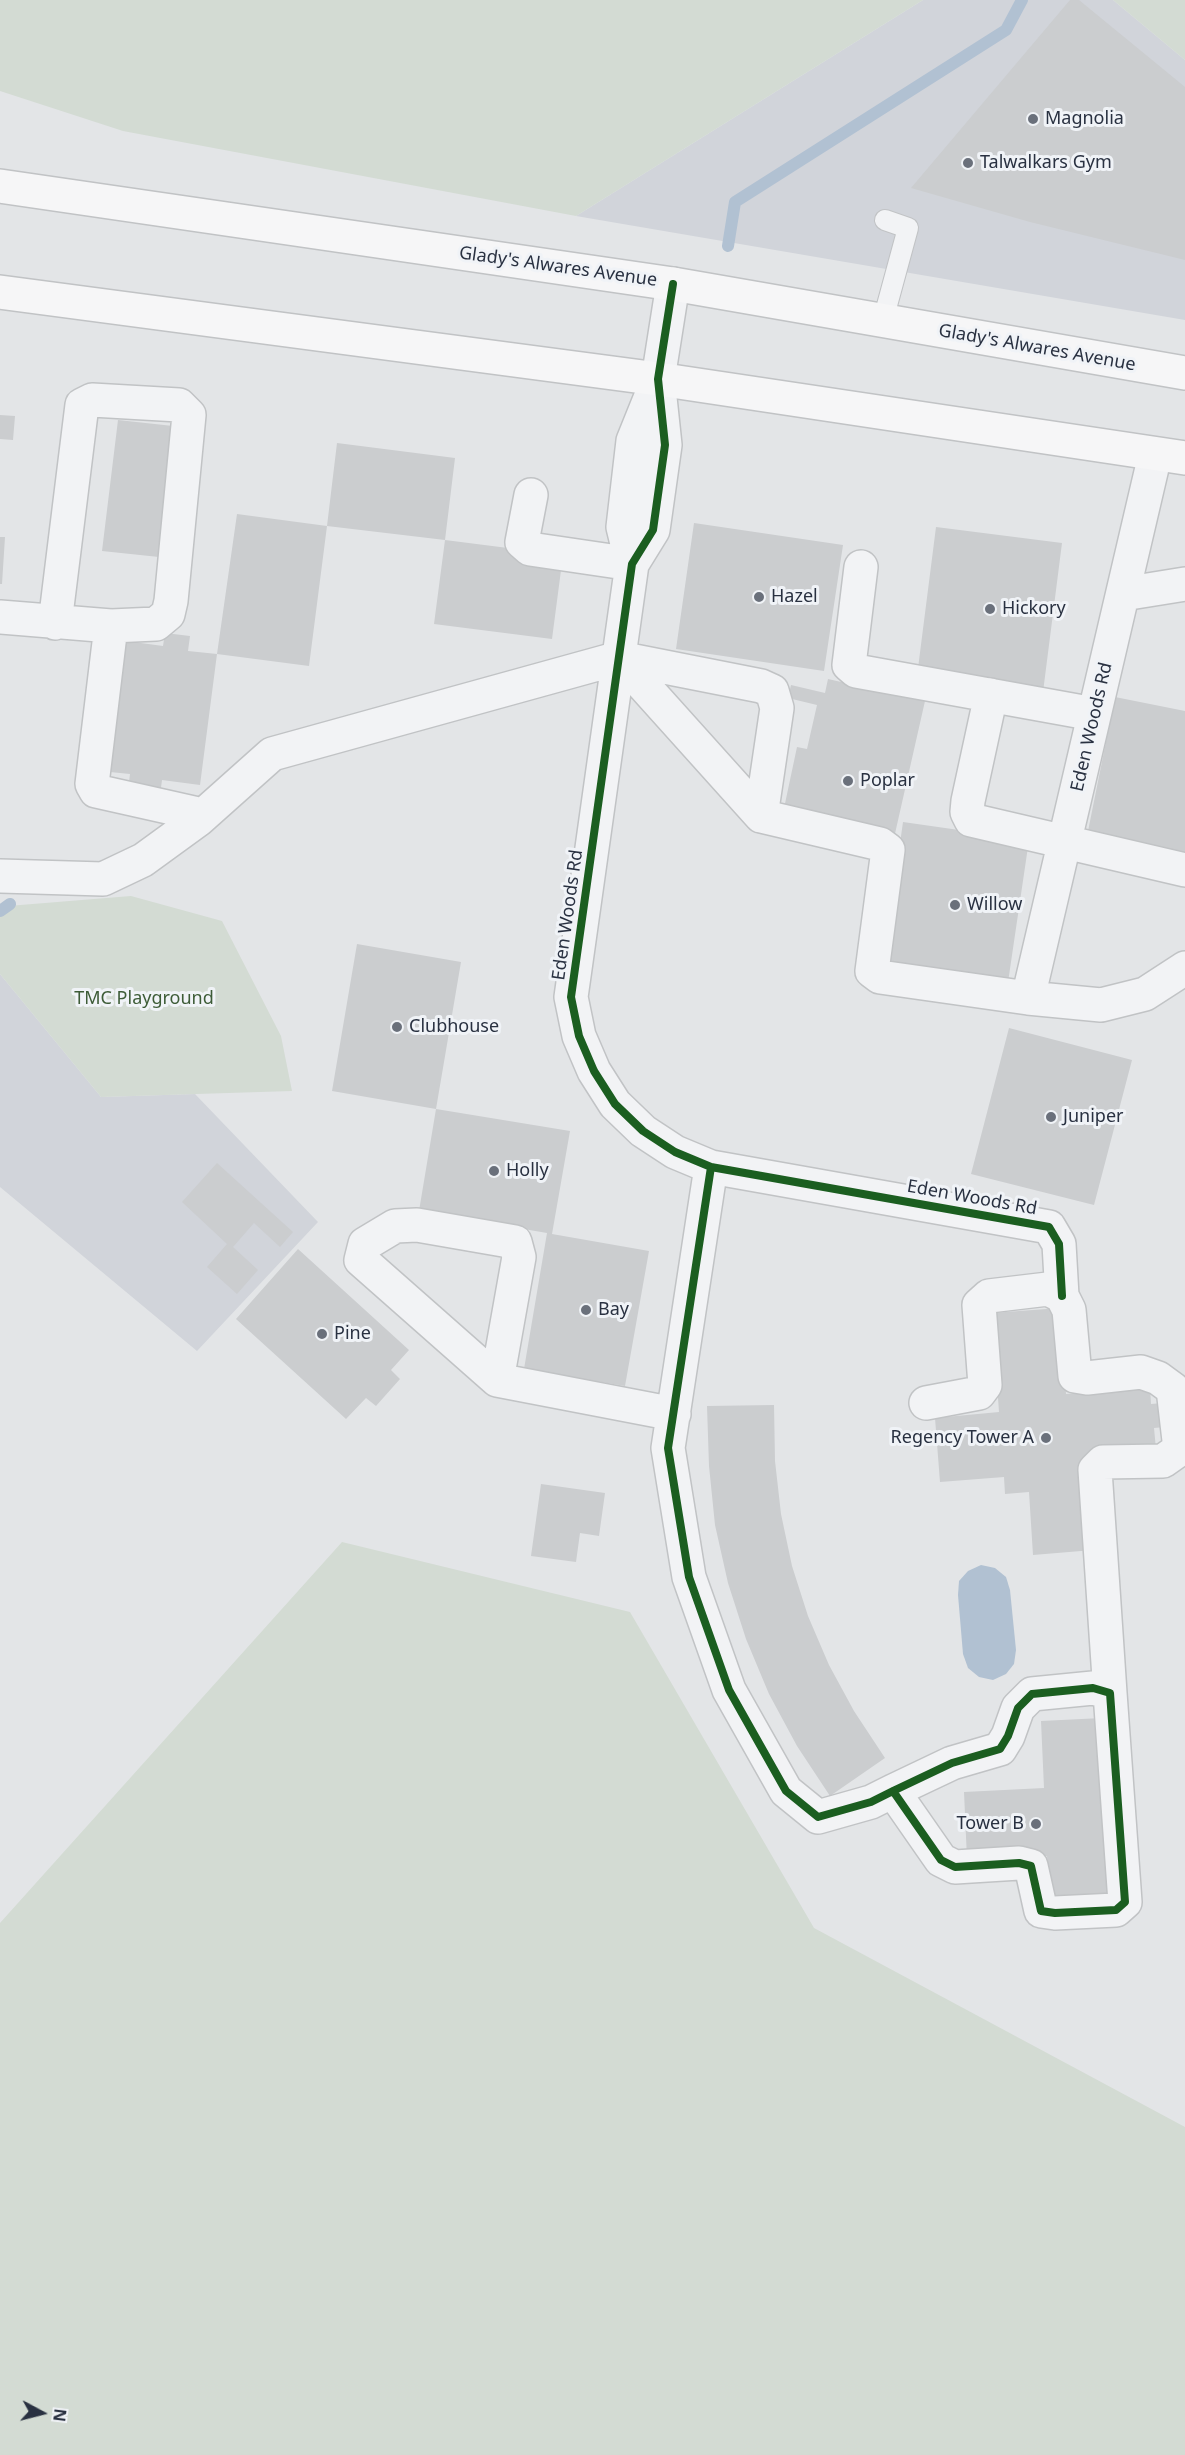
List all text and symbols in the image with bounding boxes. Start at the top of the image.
place label: Magnolia [1045,108,1124,130]
marker: Magnolia [1026,112,1040,126]
place label: Talwalkars Gym [980,152,1112,174]
marker: Talwalkars Gym [961,156,975,170]
street label: Glady's Alwares Avenue [458,242,658,292]
street label: Glady's Alwares Avenue [937,320,1137,376]
place label: Hazel [771,586,818,608]
marker: Hazel [752,590,766,604]
place label: Hickory [1002,598,1066,620]
marker: Hickory [983,602,997,616]
street label: Eden Woods Rd [1067,660,1117,794]
place label: Poplar [860,770,915,792]
marker: Poplar [841,774,855,788]
street label: Eden Woods Rd [548,848,588,982]
place label: Willow [967,894,1022,916]
marker: Willow [948,898,962,912]
park label: TMC Playground [74,988,214,1010]
place label: Clubhouse [409,1016,499,1038]
marker: Clubhouse [390,1020,404,1034]
place label: Juniper [1063,1106,1123,1128]
marker: Juniper [1044,1110,1058,1124]
place label: Holly [506,1160,549,1182]
marker: Holly [487,1164,501,1178]
street label: Eden Woods Rd [905,1176,1039,1220]
place label: Bay [598,1299,629,1321]
marker: Bay [579,1303,593,1317]
place label: Pine [334,1323,371,1345]
marker: Pine [315,1327,329,1341]
place label: Regency Tower A [891,1427,1034,1449]
marker: Regency Tower A [1039,1431,1053,1445]
place label: Tower B [957,1813,1024,1835]
marker: Tower B [1029,1817,1043,1831]
north arrow [12,2383,72,2443]
text: N [48,2407,72,2423]

